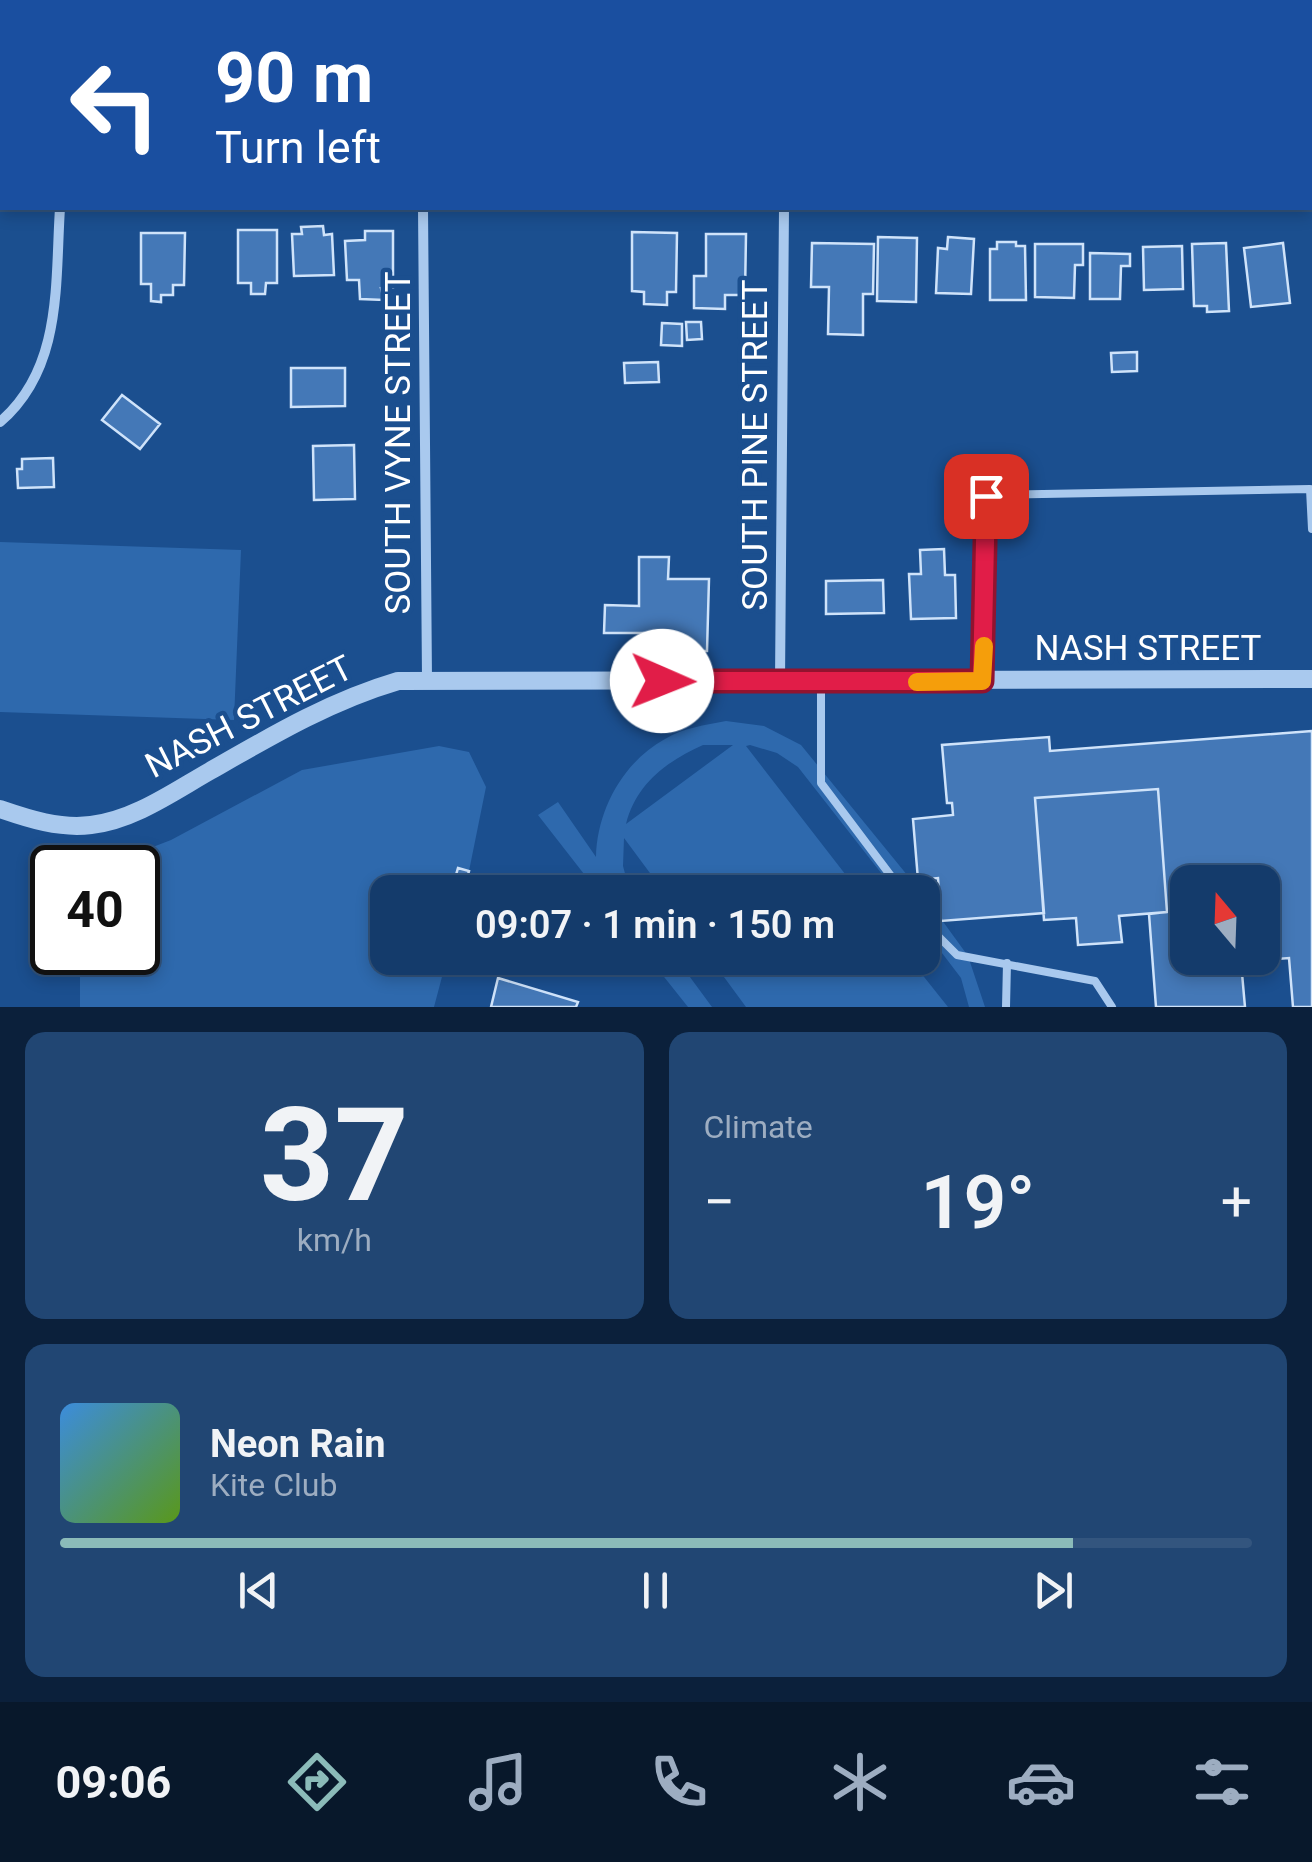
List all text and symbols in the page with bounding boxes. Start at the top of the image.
text: 90 m [215,37,373,119]
icon: left [50,40,180,170]
text: Turn left [215,121,381,174]
street label: SOUTH VYNE STREET [378,271,419,615]
street label: SOUTH PINE STREET [735,279,776,611]
pin [944,454,1029,539]
icon: arrive [959,469,1014,524]
street label: NASH STREET [1035,628,1262,669]
position arrow [610,629,714,733]
street label: NASH STREET [139,647,359,787]
speed limit sign: 40 [30,845,160,975]
north arrow [1170,865,1280,975]
map controls [1170,865,1280,975]
text: 09:07 · 1 min · 150 m [475,903,835,947]
text: 37 [260,1079,409,1232]
text: Climate [704,1108,813,1146]
text: 19° [921,1158,1035,1246]
text: − [704,1170,735,1234]
text: + [1221,1170,1252,1234]
text: km/h [297,1221,372,1259]
text: Neon Rain [210,1422,386,1466]
text: Kite Club [210,1466,337,1504]
icon: previous [231,1563,286,1618]
icon: pause [628,1563,683,1618]
icon: next [1026,1563,1081,1618]
icon: directions [282,1747,352,1817]
icon: music [463,1747,533,1817]
icon: phone [644,1747,714,1817]
icon: climate [825,1747,895,1817]
icon: car [1006,1747,1076,1817]
icon: filters [1187,1747,1257,1817]
text: 09:06 [55,1756,171,1809]

